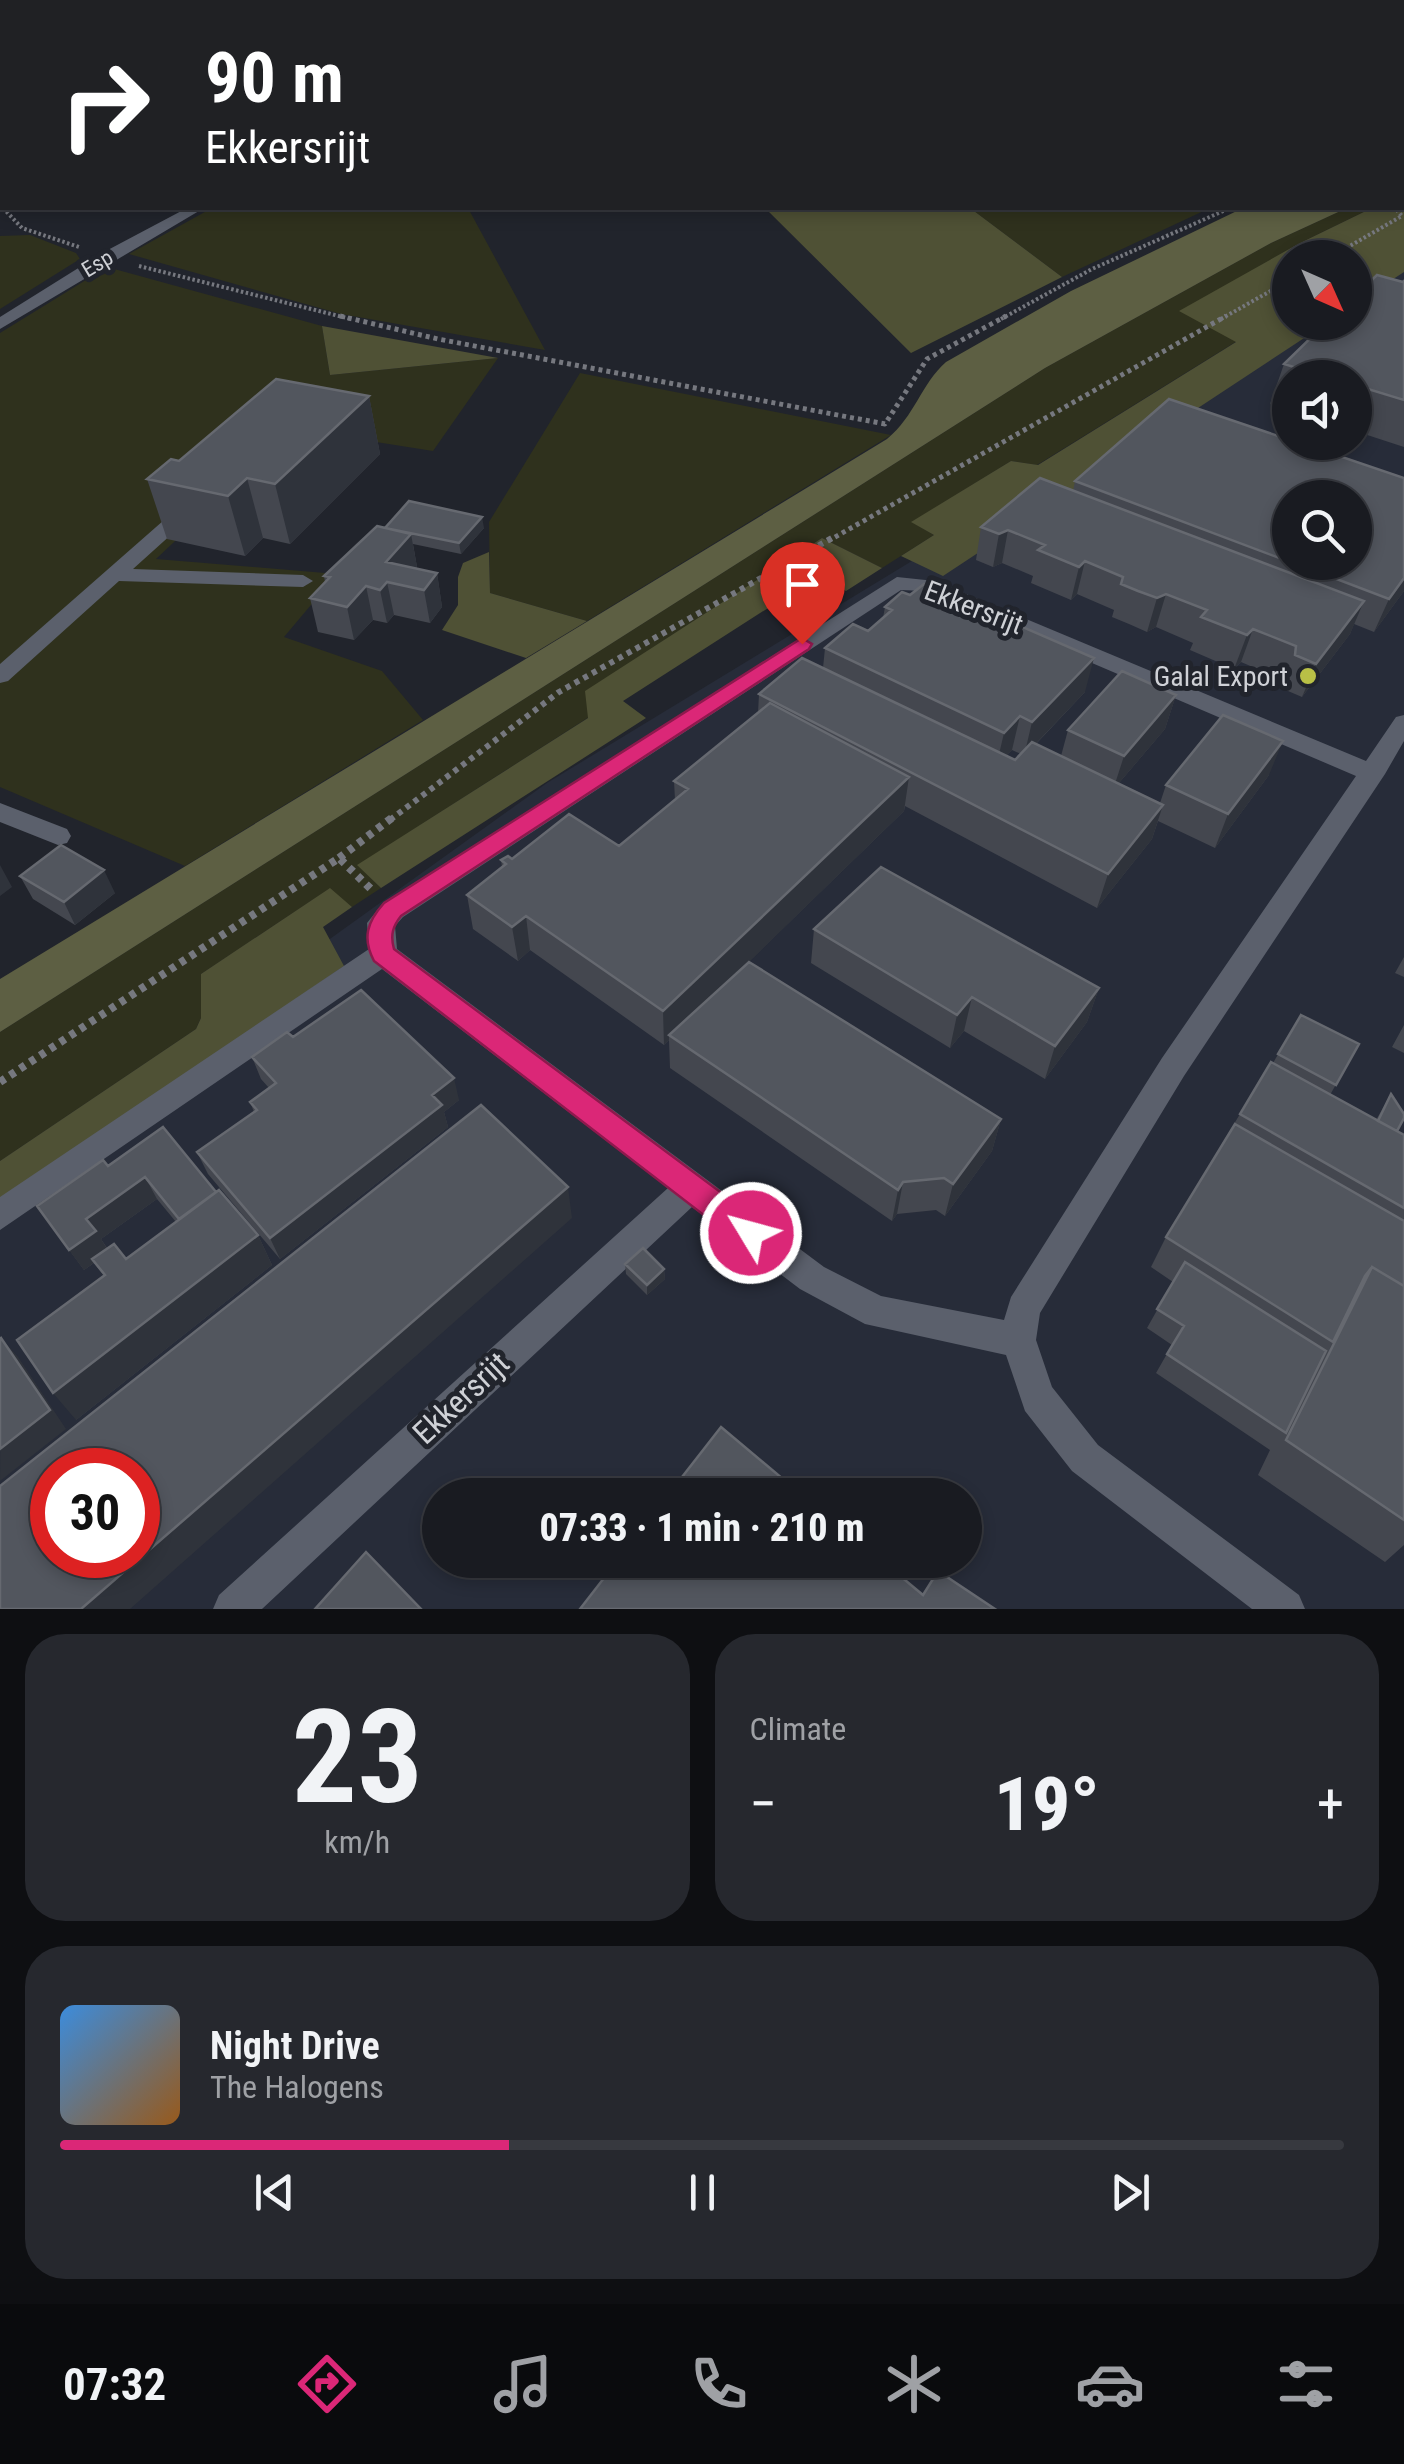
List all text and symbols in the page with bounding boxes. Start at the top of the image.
text: 90 m [205,37,344,119]
icon: right [40,40,170,170]
text: Ekkersrijt [205,121,370,174]
north arrow [1272,240,1372,340]
map controls [1272,240,1372,580]
street label: Esp [77,245,117,282]
button: sound [1272,360,1372,460]
button: search [1272,480,1372,580]
pin [760,542,845,645]
icon: arrive [775,557,830,612]
street label: Ekkersrijt [920,574,1028,641]
place label: Galal Export [1154,660,1288,693]
marker: Galal Export [1297,665,1319,687]
position arrow [699,1181,803,1285]
street label: Ekkersrijt [405,1344,517,1452]
speed limit sign: 30 [30,1448,160,1578]
text: 07:33 · 1 min · 210 m [540,1506,864,1550]
text: 23 [292,1681,423,1834]
text: Climate [750,1710,846,1748]
text: 19° [994,1760,1100,1848]
text: − [750,1772,777,1836]
text: + [1317,1772,1344,1836]
text: km/h [324,1823,390,1861]
text: Night Drive [210,2024,380,2068]
text: The Halogens [210,2068,384,2106]
icon: previous [247,2165,302,2220]
icon: pause [675,2165,730,2220]
icon: next [1103,2165,1158,2220]
icon: directions [292,2349,362,2419]
icon: music [488,2349,558,2419]
icon: phone [684,2349,754,2419]
icon: climate [879,2349,949,2419]
icon: car [1075,2349,1145,2419]
icon: filters [1271,2349,1341,2419]
text: 07:32 [63,2358,166,2411]

